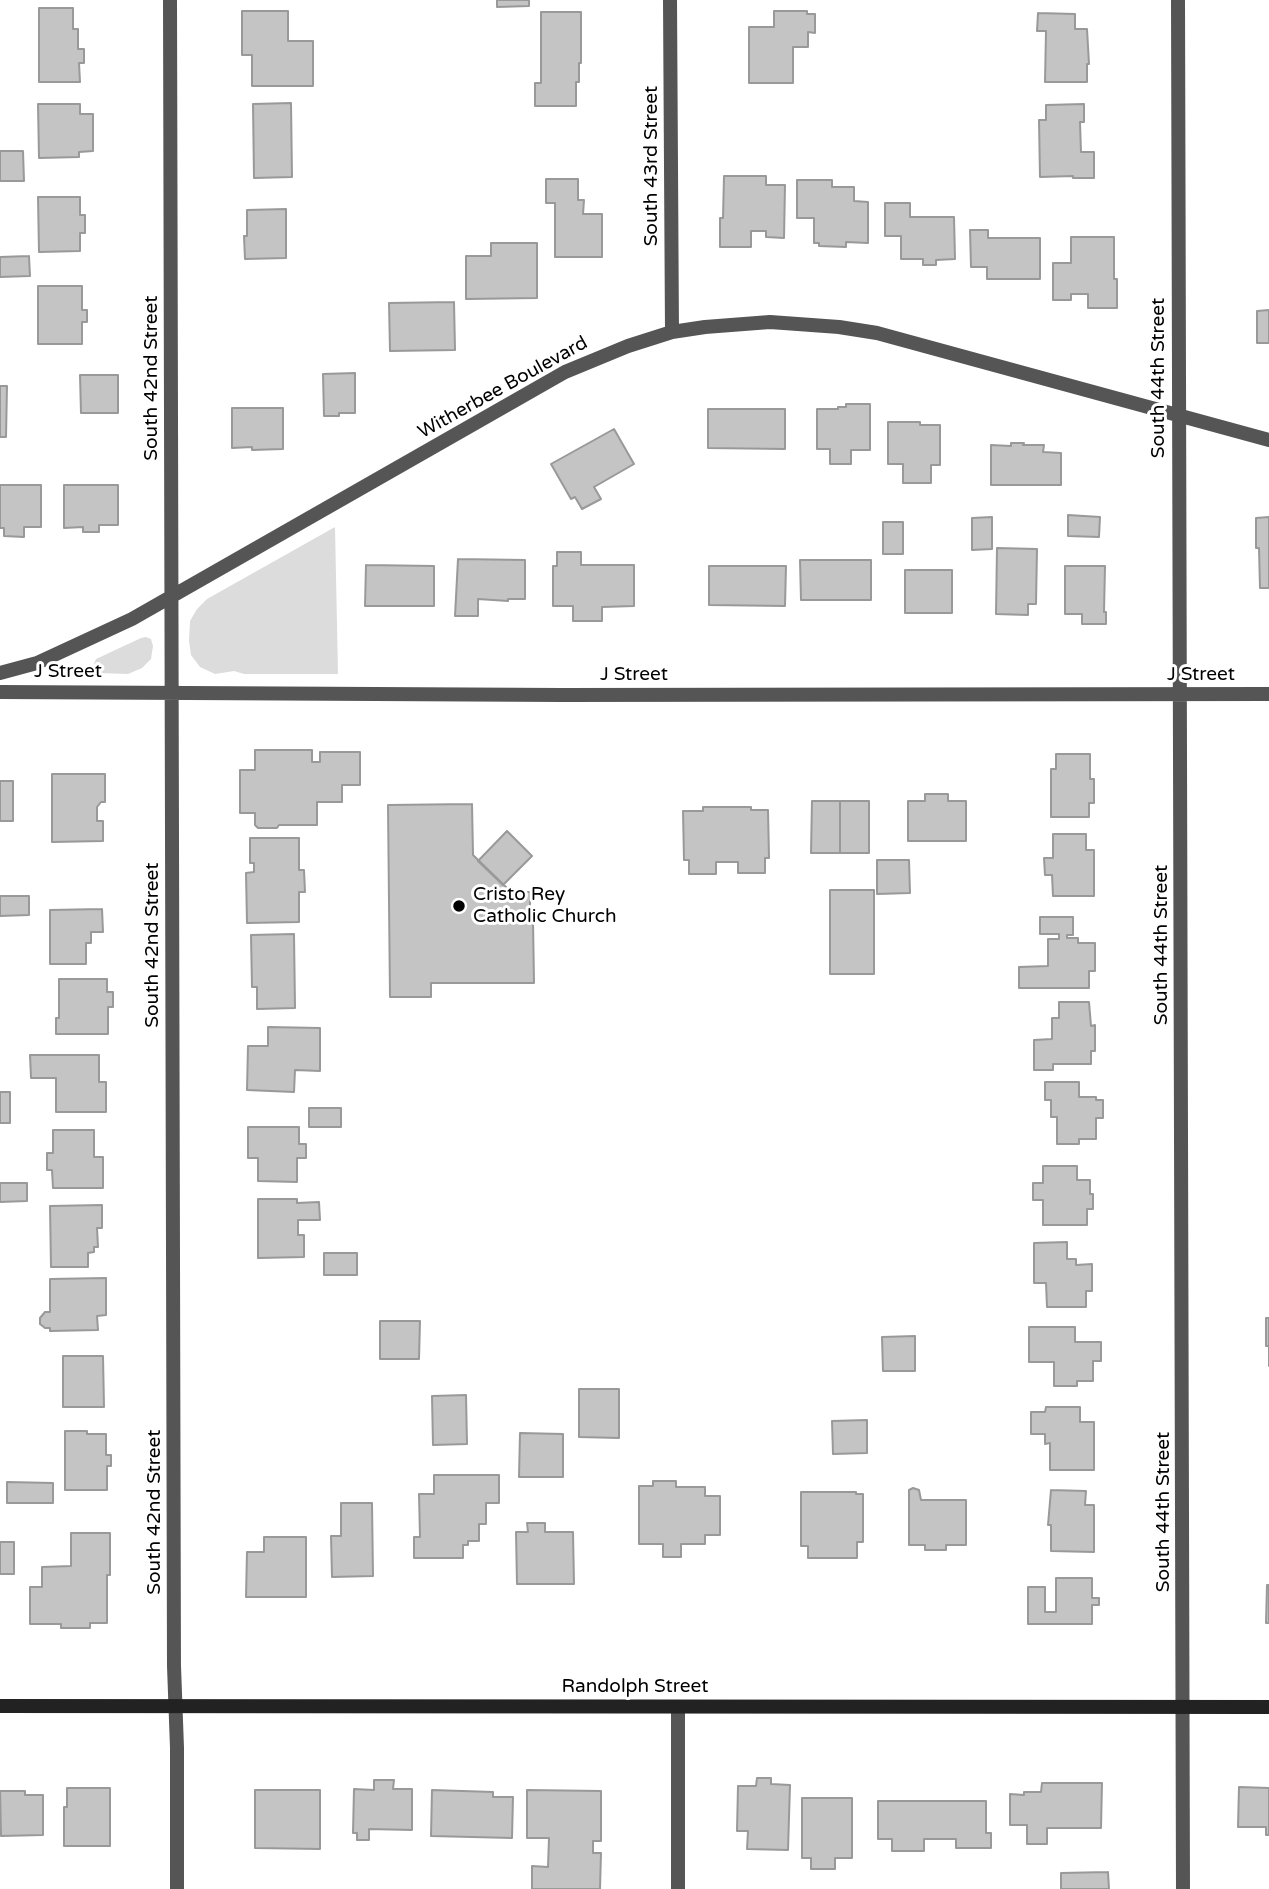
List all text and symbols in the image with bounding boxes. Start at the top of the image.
street label: South 43rd Street [641,86,663,246]
street label: South 42nd Street [141,295,163,461]
street label: South 44th Street [1148,298,1170,458]
street label: Witherbee Boulevard [414,332,592,444]
street label: J Street [34,661,102,683]
street label: J Street [600,664,668,686]
street label: J Street [1167,664,1235,686]
street label: South 42nd Street [142,862,164,1028]
street label: South 44th Street [1151,865,1173,1025]
place label: Cristo Rey Catholic Church [473,884,617,928]
marker: Cristo Rey Catholic Church [451,898,467,914]
street label: South 42nd Street [144,1429,166,1595]
street label: South 44th Street [1153,1432,1175,1592]
street label: Randolph Street [562,1676,708,1698]

